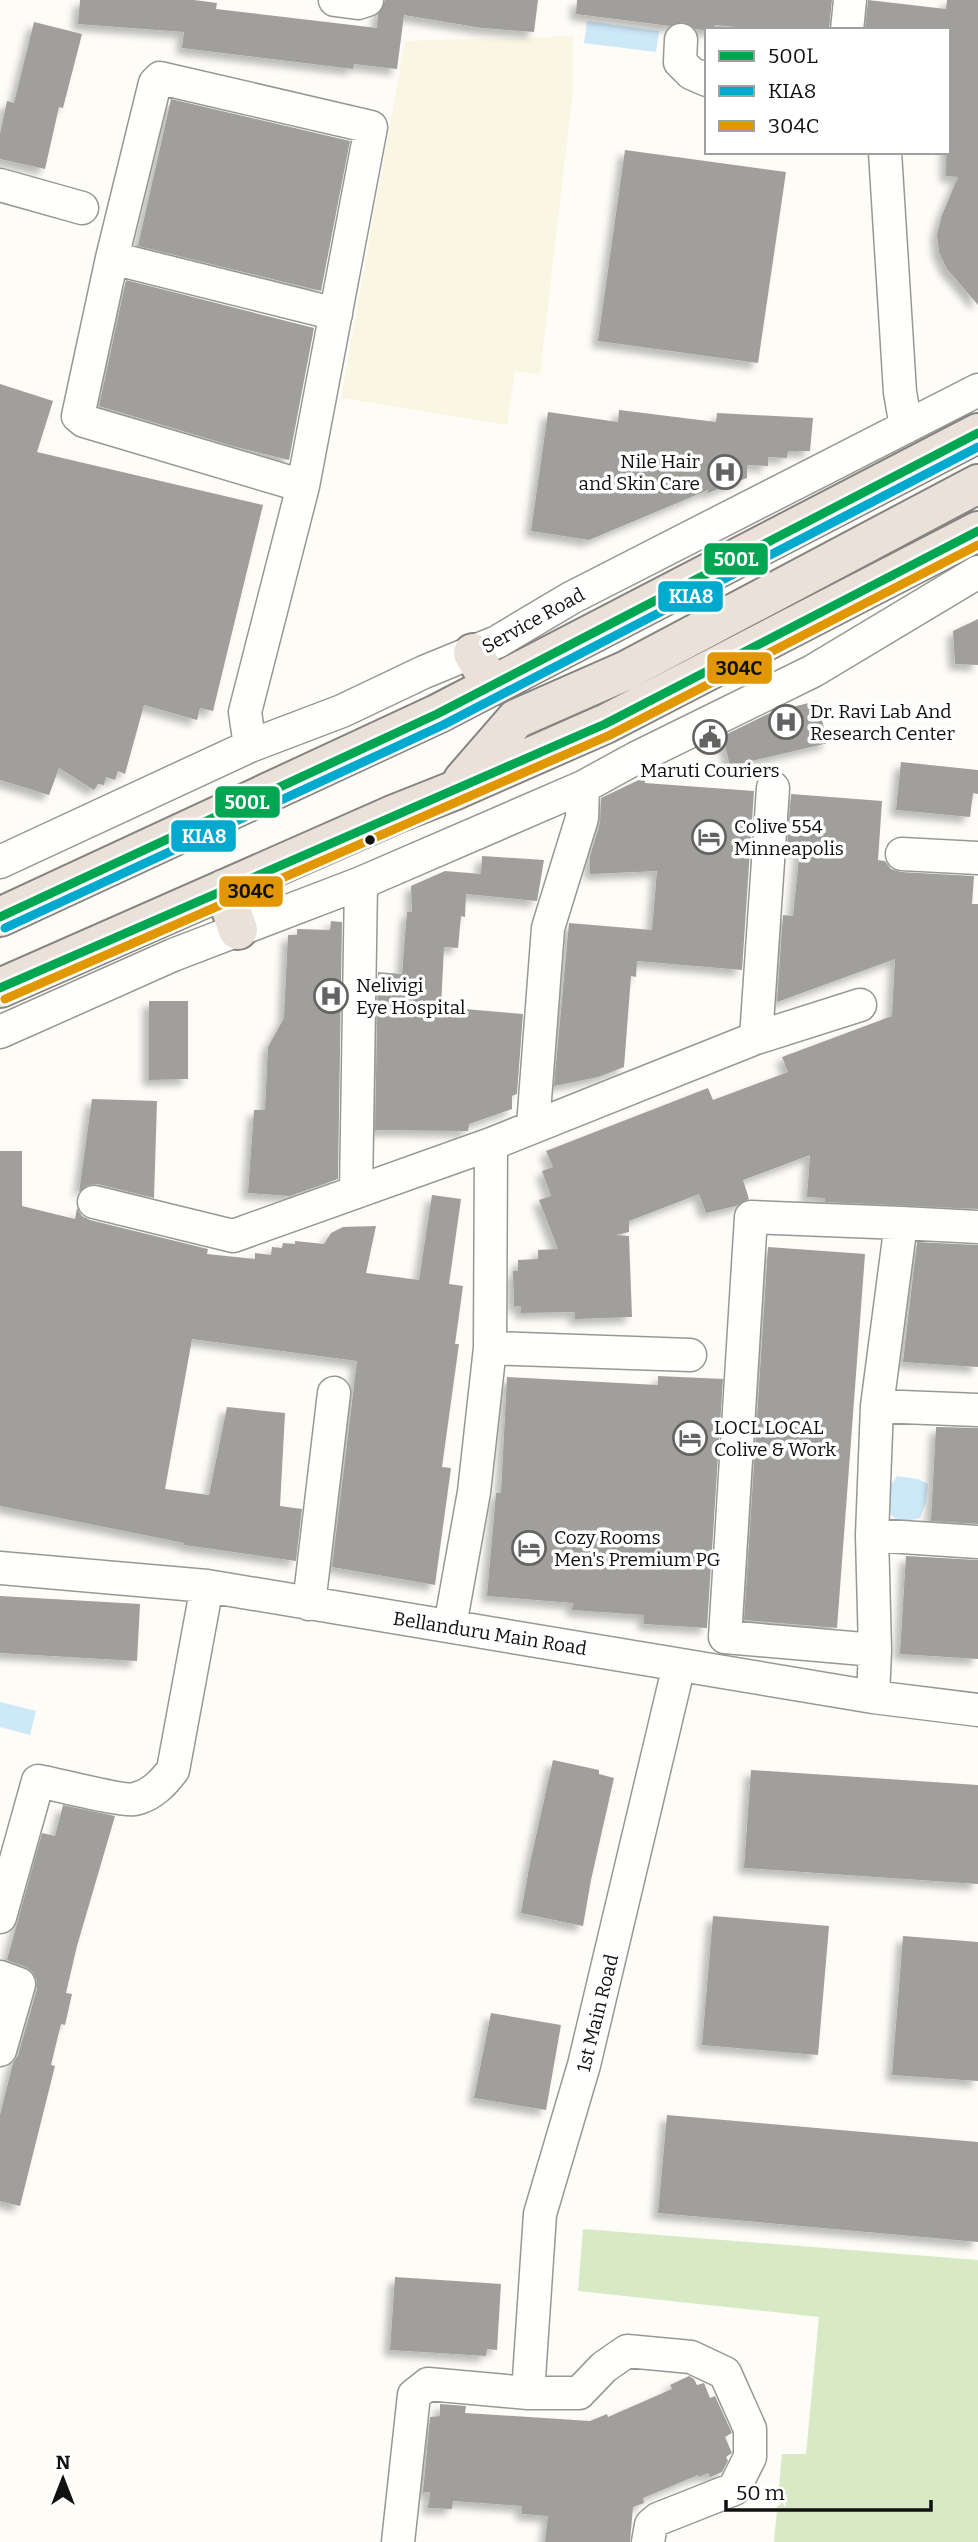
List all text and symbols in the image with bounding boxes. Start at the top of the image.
legend [705,28,950,154]
text: 500L [768,43,818,69]
text: KIA8 [768,78,816,104]
text: 304C [768,113,819,139]
place label: Nile Hair and Skin Care [579,450,701,495]
hospital icon: Nile Hair and Skin Care [706,453,744,491]
line badge: 500L [703,542,769,576]
text: 500L [713,548,759,571]
line badge: KIA8 [657,580,724,613]
street label: Service Road [478,583,589,658]
text: KIA8 [669,585,713,608]
line badge: 304C [706,651,773,685]
text: 304C [716,657,762,680]
place label: Dr. Ravi Lab And Research Center [810,700,955,745]
hospital icon: Dr. Ravi Lab And Research Center [767,703,805,741]
public building icon: Maruti Couriers [691,718,729,756]
place label: Maruti Couriers [640,759,780,782]
line badge: 500L [214,785,281,819]
text: 500L [224,791,270,814]
place label: Colive 554 Minneapolis [734,815,844,860]
hotel icon: Colive 554 Minneapolis [690,818,728,856]
line badge: KIA8 [170,819,237,853]
text: KIA8 [182,825,226,848]
unlabelled marker [363,833,377,847]
line badge: 304C [218,875,284,908]
text: 304C [228,880,274,903]
place label: Nelivigi Eye Hospital [356,974,466,1019]
hospital icon: Nelivigi Eye Hospital [312,977,350,1015]
place label: LOCL LOCAL Colive & Work [714,1416,836,1461]
hotel icon: LOCL LOCAL Colive & Work [671,1419,709,1457]
place label: Cozy Rooms Men's Premium PG [554,1526,721,1571]
hotel icon: Cozy Rooms Men's Premium PG [510,1529,548,1567]
street label: Bellanduru Main Road [392,1607,588,1660]
street label: 1st Main Road [572,1952,623,2074]
north arrow [28,2444,98,2514]
text: N [56,2451,71,2474]
scale bar [726,2468,931,2512]
text: 50 m [736,2480,785,2506]

